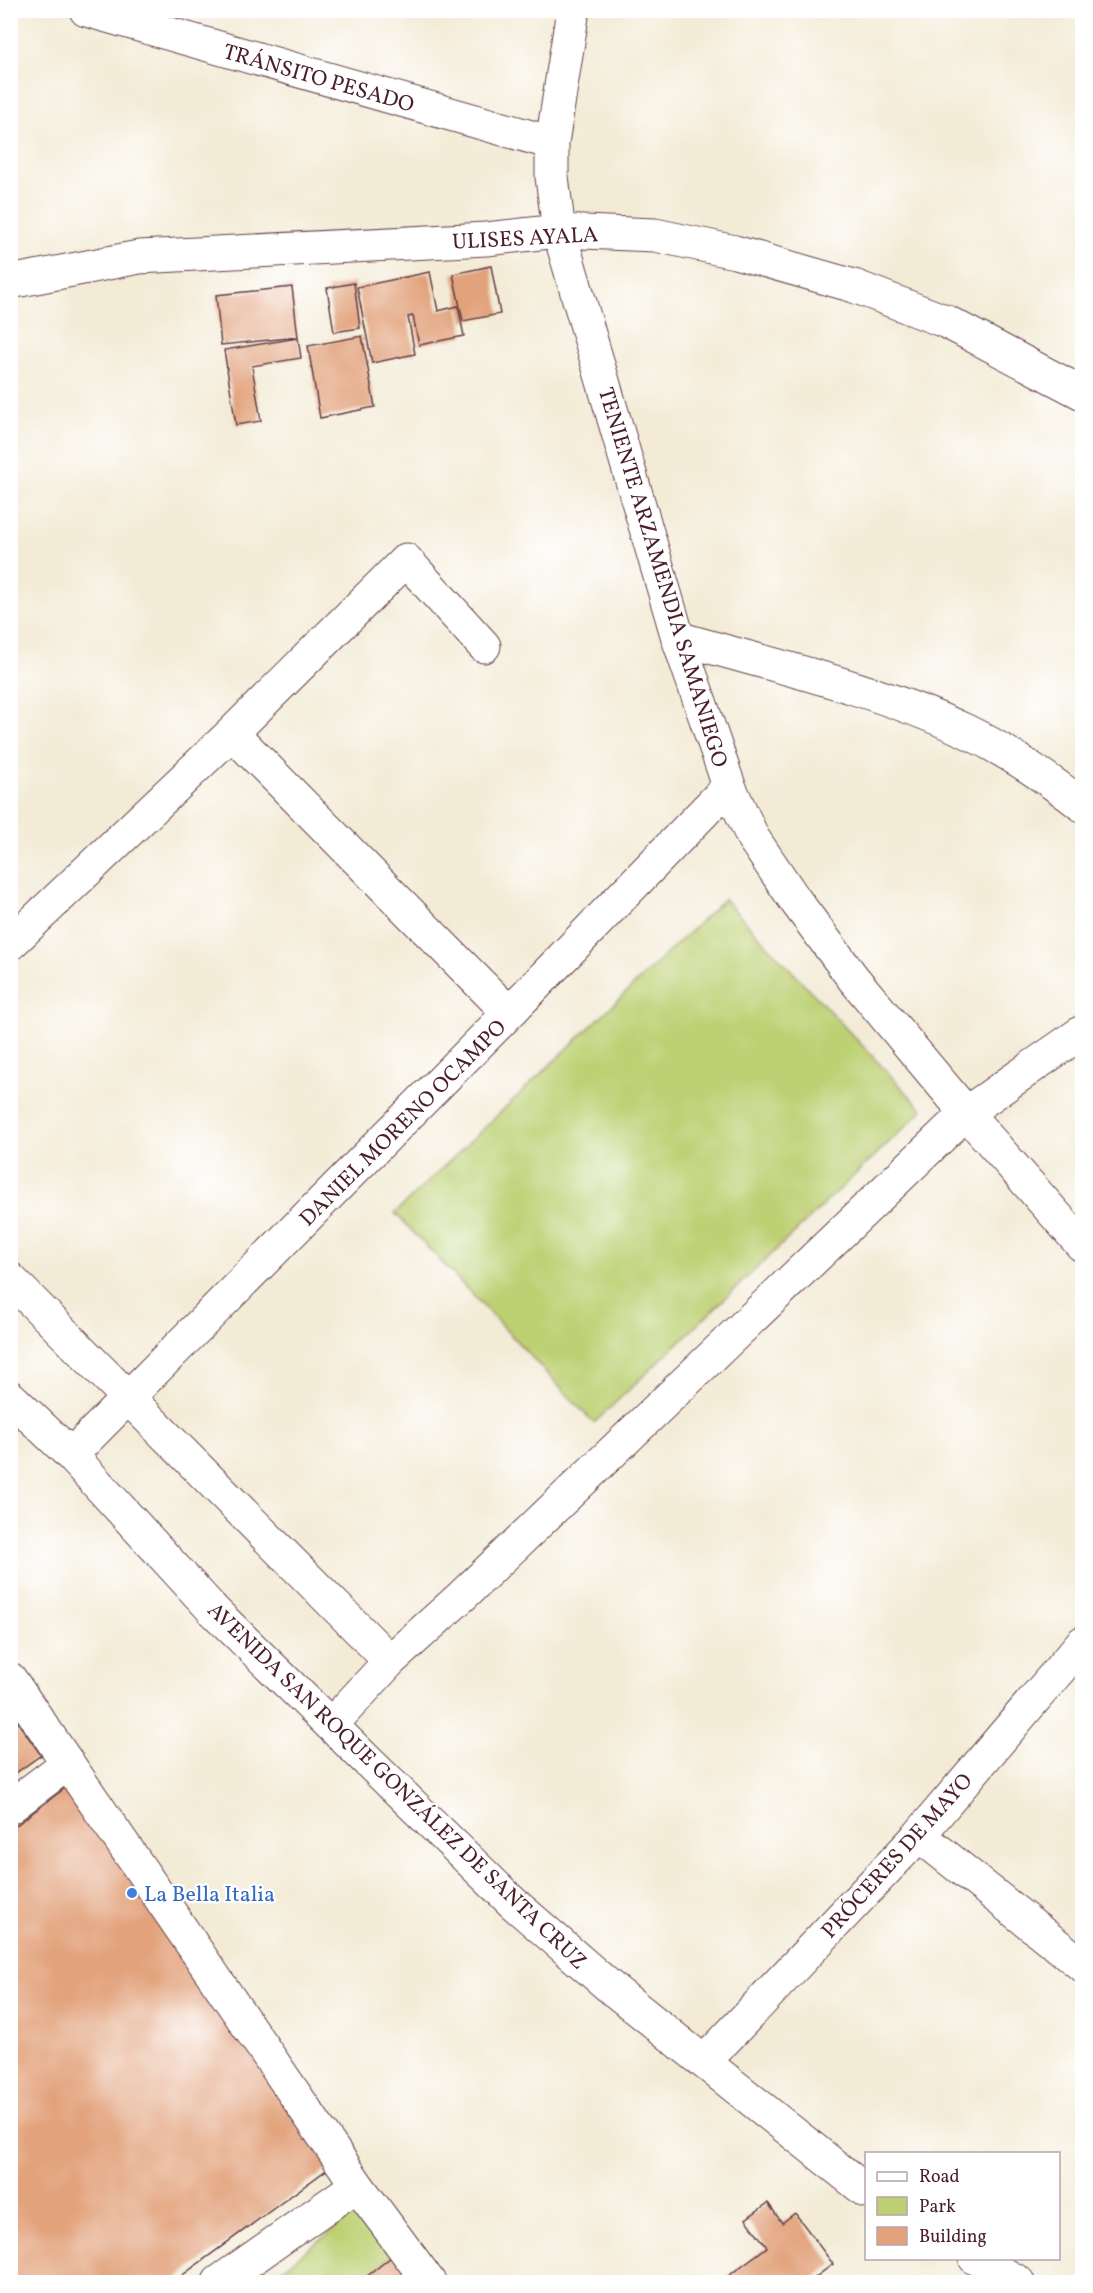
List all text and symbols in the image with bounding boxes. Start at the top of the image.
street label: TRÁNSITO PESADO [219,37,417,122]
street label: ULISES AYALA [451,220,599,259]
street label: TENIENTE ARZAMENDIA SAMANIEGO [589,384,734,772]
street label: DANIEL MORENO OCAMPO [293,1013,514,1234]
street label: AVENIDA SAN ROQUE GONZÁLEZ DE SANTA CRUZ [200,1596,593,1977]
street label: PRÓCERES DE MAYO [815,1767,981,1946]
place label: La Bella Italia [144,1880,275,1911]
marker: La Bella Italia [125,1886,139,1900]
legend [865,2152,1060,2260]
text: Road [919,2165,960,2190]
text: Park [919,2195,956,2220]
text: Building [919,2225,987,2250]

